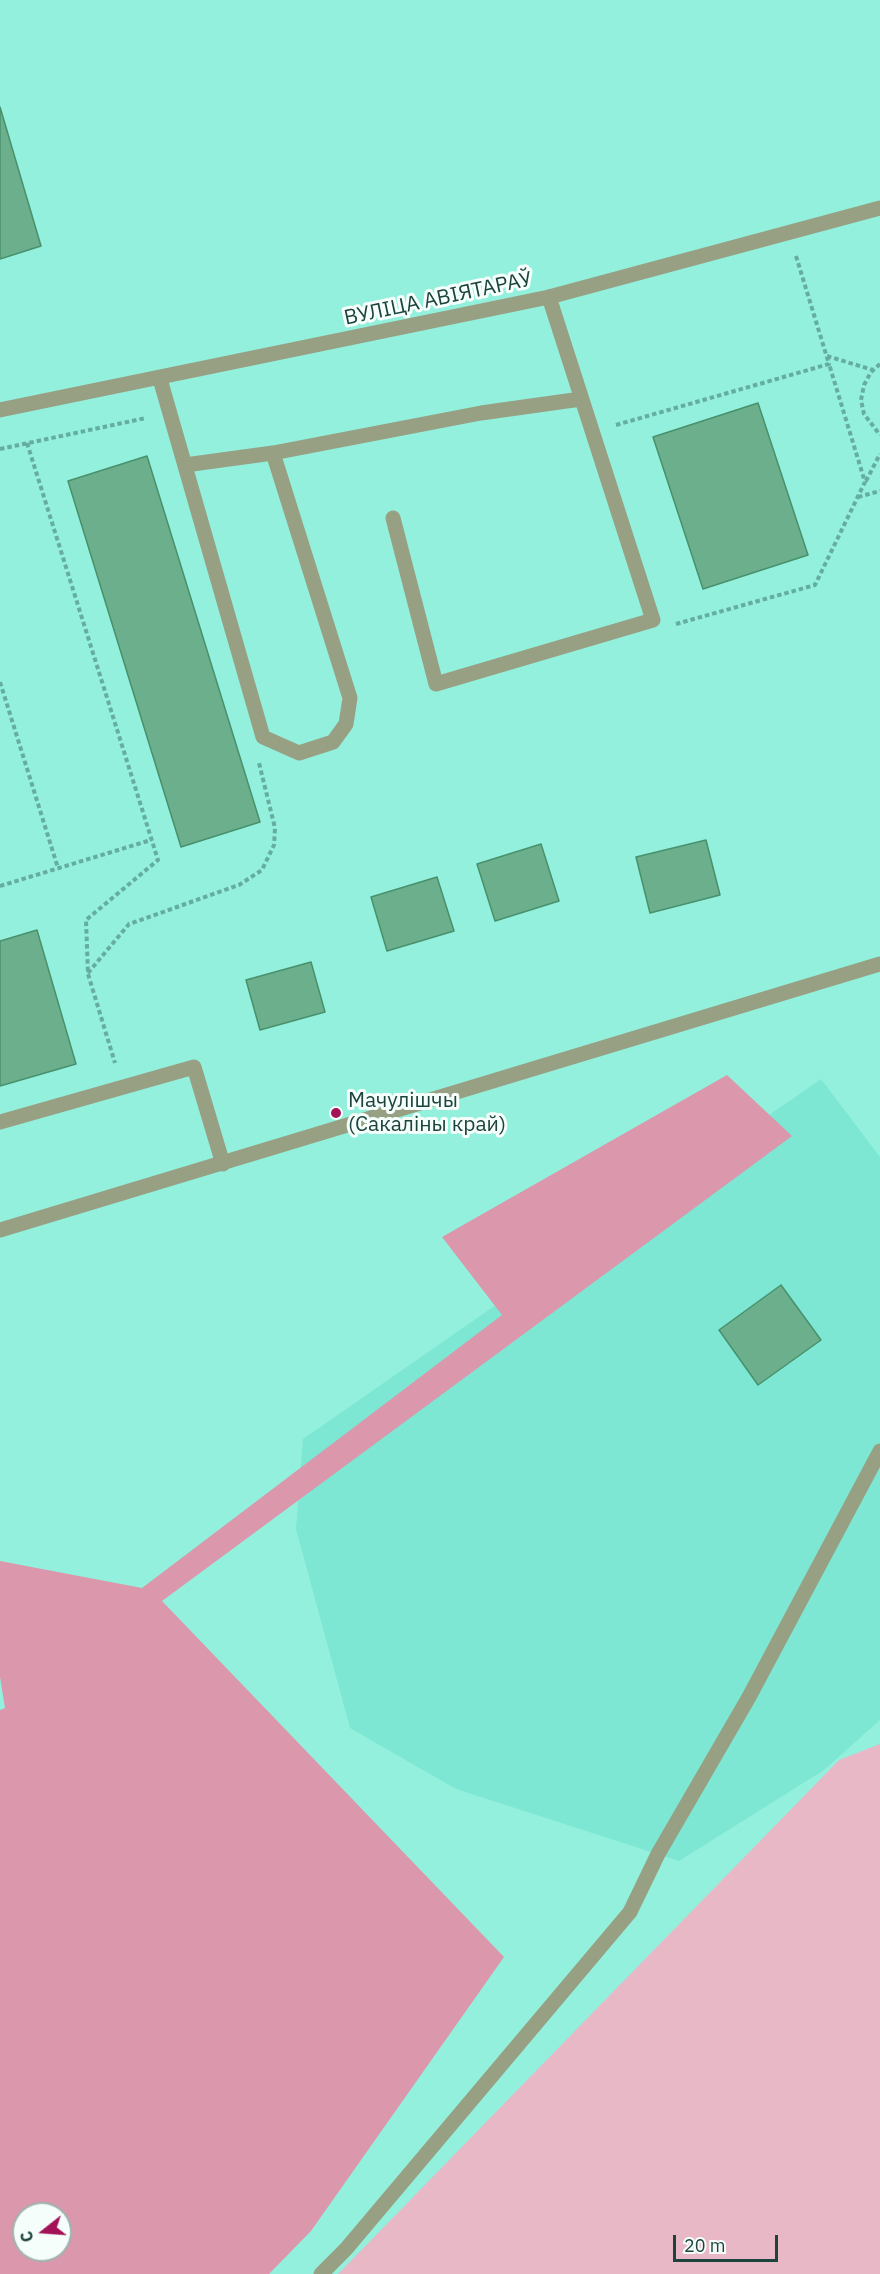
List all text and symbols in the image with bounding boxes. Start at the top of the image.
street label: ВУЛІЦА АВІЯТАРАЎ [342,267,534,331]
place label: Мачулішчы (Сакаліны край) [348,1088,506,1138]
marker: Мачулішчы (Сакаліны край) [329,1106,343,1120]
north arrow [12,2202,72,2262]
scale bar [676,2223,781,2261]
text: С [16,2229,38,2245]
text: 20 m [684,2234,726,2257]

